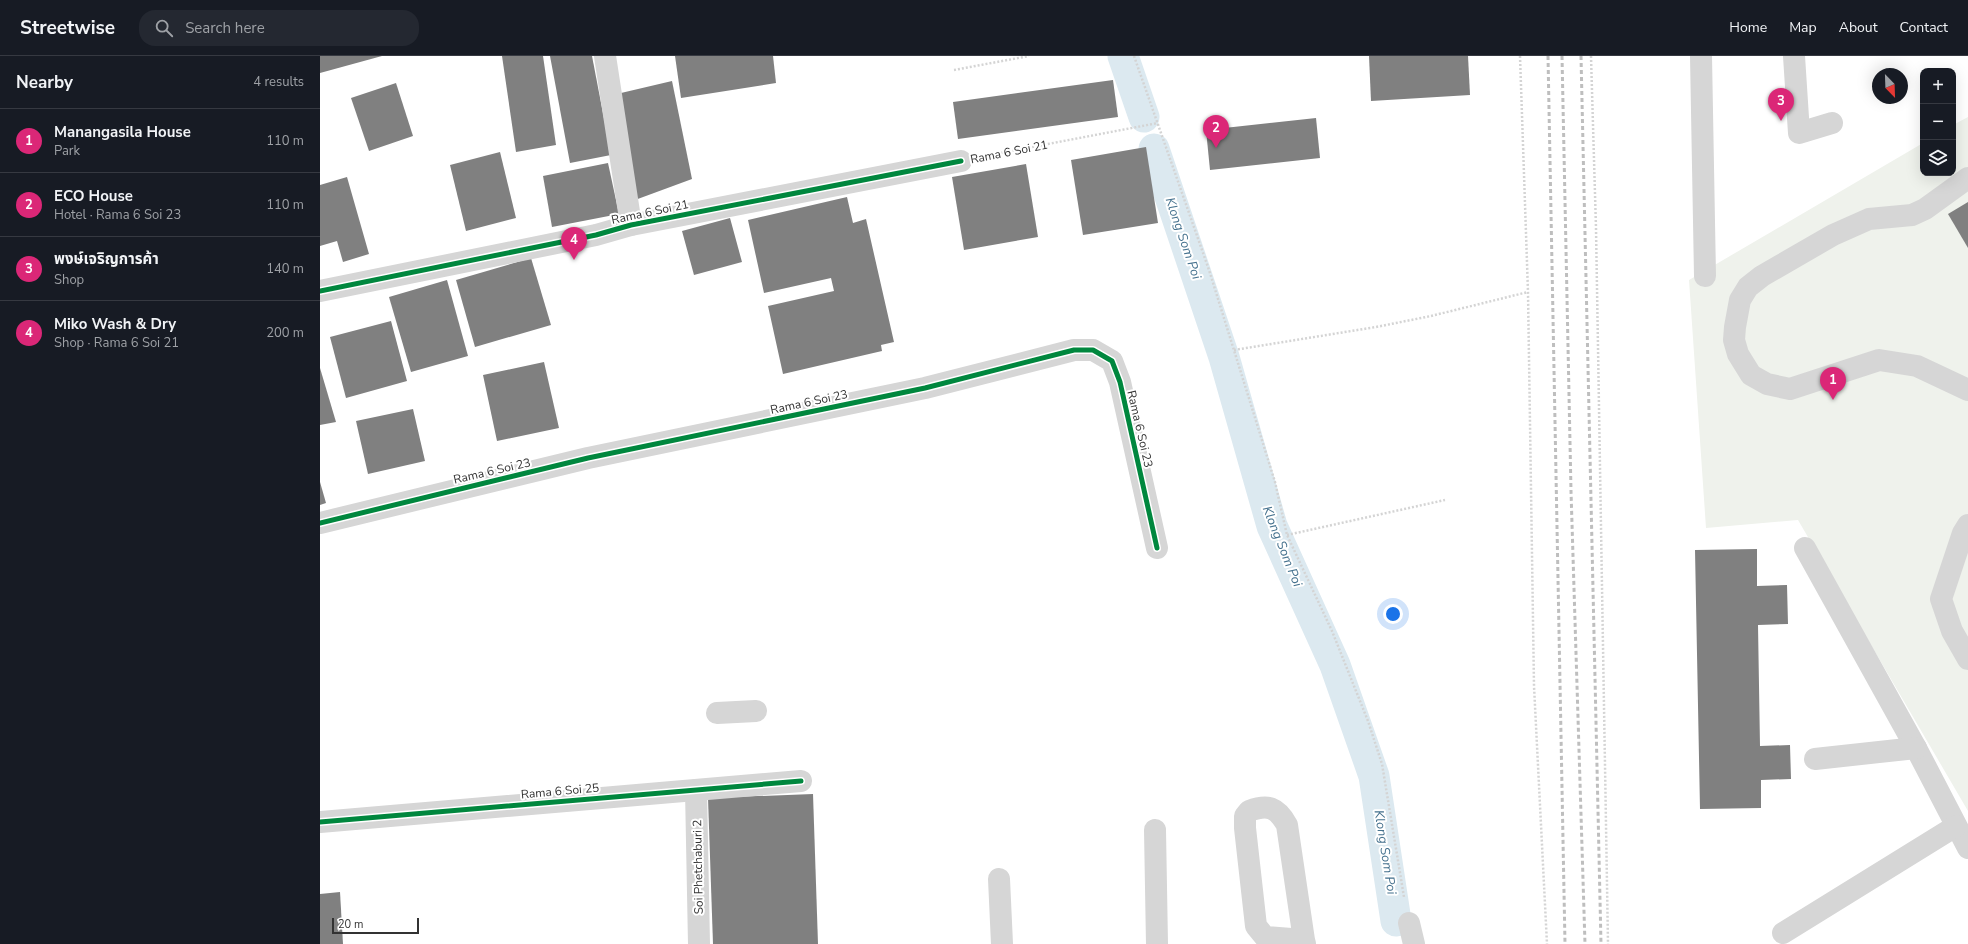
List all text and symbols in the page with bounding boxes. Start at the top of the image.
search box [139,10,419,46]
text: Streetwise [20,15,115,41]
icon: search [153,17,175,39]
text: Search here [185,18,265,38]
text: Home [1729,18,1767,37]
text: Map [1789,18,1817,37]
text: About [1839,18,1878,37]
text: Contact [1900,18,1948,37]
north arrow [1872,68,1908,104]
map controls [1920,68,1956,176]
button: + [1920,68,1956,104]
text: Nearby [16,71,73,94]
text: 4 results [253,73,304,91]
pin: 3 [1768,88,1794,121]
button: − [1920,104,1956,140]
pin: 2 [1203,115,1229,148]
text: Manangasila House [54,122,191,142]
text: 1 [25,132,33,150]
text: 110 m [266,132,304,150]
street label: Rama 6 Soi 21 [969,137,1049,167]
button: layers [1920,140,1956,176]
text: Park [54,142,80,160]
text: ECO House [54,186,133,206]
water label: Klong Som Poi [1161,195,1206,283]
text: 2 [25,196,33,214]
text: 110 m [266,196,304,214]
street label: Rama 6 Soi 21 [610,196,690,228]
text: Hotel · Rama 6 Soi 23 [54,206,181,224]
pin: 4 [561,227,587,260]
text: พงษ์เจริญการค้า [54,249,159,269]
text: 3 [25,260,33,278]
text: 140 m [266,260,304,278]
text: Shop [54,271,84,289]
text: Miko Wash & Dry [54,314,176,334]
text: 4 [25,324,33,342]
text: 200 m [266,324,304,342]
text: Shop · Rama 6 Soi 21 [54,334,179,352]
pin: 1 [1820,367,1846,400]
street label: Rama 6 Soi 23 [769,386,849,418]
street label: Rama 6 Soi 23 [1123,389,1157,469]
street label: Rama 6 Soi 23 [452,454,532,488]
water label: Klong Som Poi [1258,503,1307,590]
your location [1383,604,1403,624]
street label: Rama 6 Soi 25 [520,780,600,802]
water label: Klong Som Poi [1369,809,1401,897]
street label: Soi Phetchaburi 2 [689,820,707,914]
scale bar [332,916,419,935]
text: 20 m [338,917,363,932]

